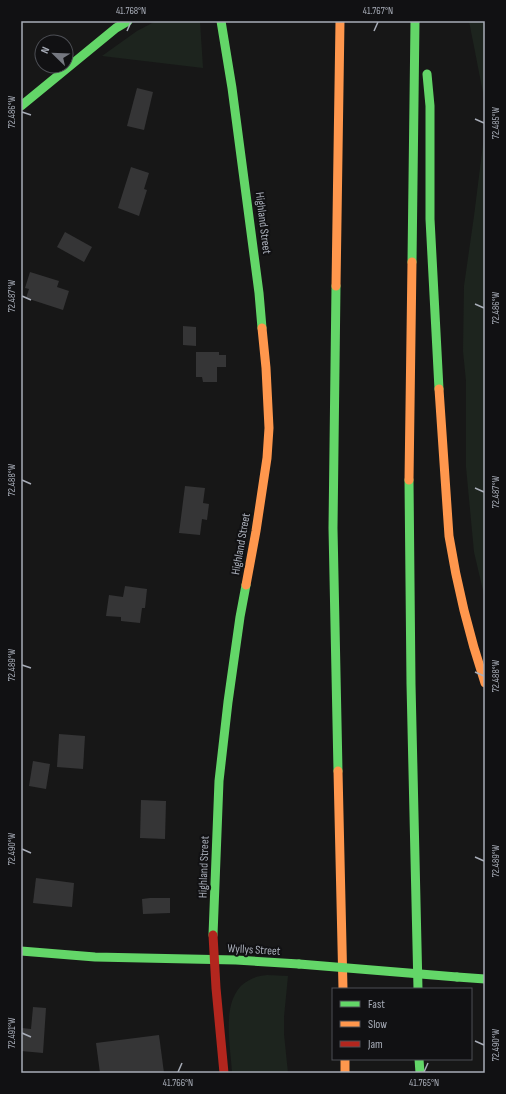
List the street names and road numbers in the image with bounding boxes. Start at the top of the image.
street label: Highland Street [252,191,274,255]
street label: Highland Street [228,512,254,576]
street label: Highland Street [195,835,213,898]
street label: Wyllys Street [227,941,281,959]

